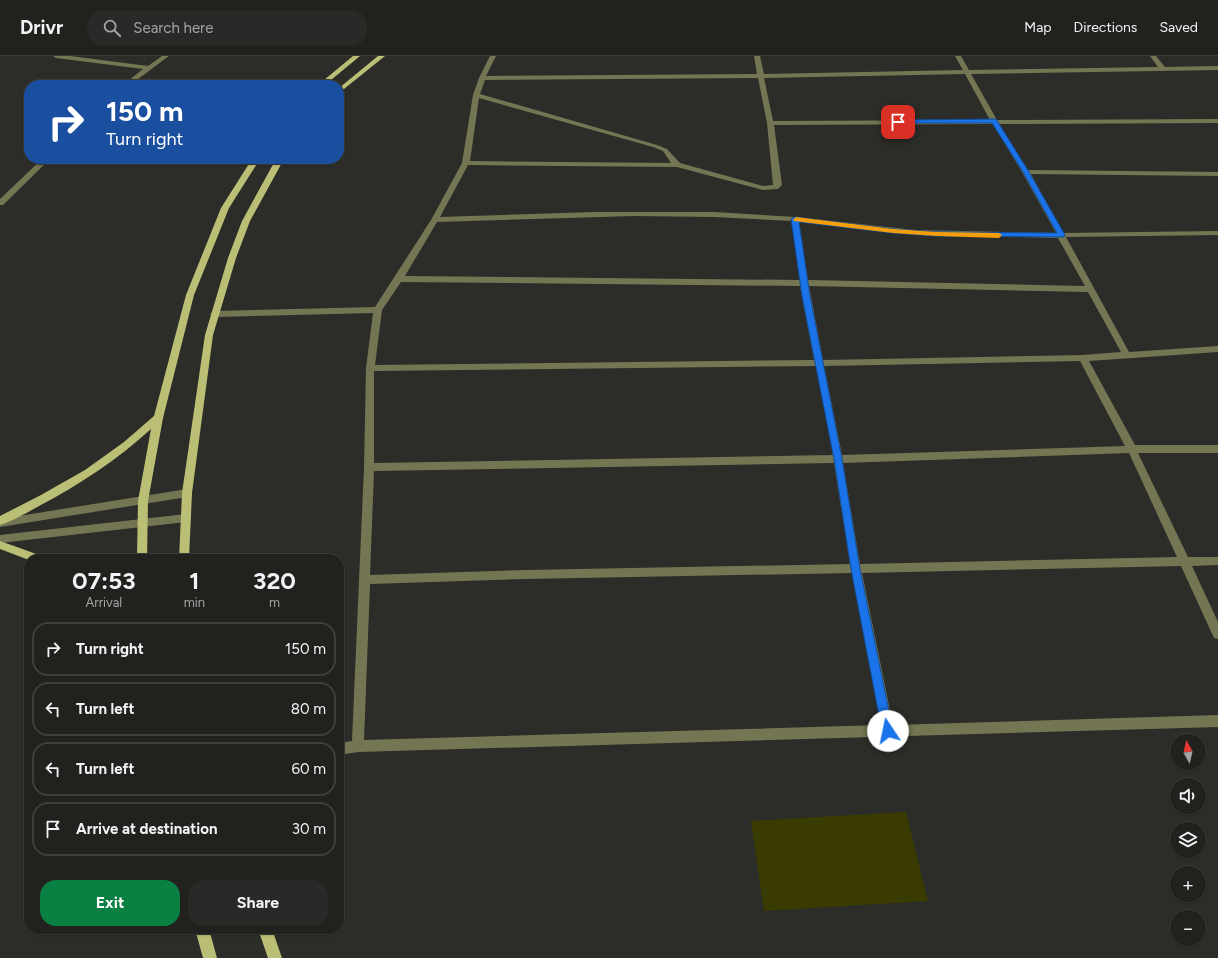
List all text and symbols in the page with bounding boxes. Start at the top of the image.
search box [87,10,367,46]
text: Drivr [20,16,63,39]
icon: search [101,17,123,39]
text: Search here [133,19,213,37]
text: Map [1024,19,1052,36]
text: Directions [1074,19,1137,36]
text: Saved [1159,19,1198,36]
text: 150 m [106,94,183,128]
icon: right [40,96,92,148]
pin [881,105,915,139]
icon: arrive [887,111,909,133]
text: Turn right [106,128,183,150]
text: 07:53 [72,566,136,595]
text: 1 [189,566,199,595]
text: 320 [253,566,296,595]
text: Arrival [85,595,122,610]
text: min [184,595,205,610]
text: m [269,595,280,610]
icon: right [42,638,64,660]
text: Turn right [76,640,144,658]
text: 150 m [285,640,326,658]
icon: left [42,698,64,720]
text: Turn left [76,700,134,718]
text: 80 m [291,700,326,718]
position arrow [867,710,909,752]
north arrow [1170,734,1206,770]
map controls [1170,734,1206,946]
icon: left [42,758,64,780]
text: Turn left [76,760,134,778]
text: 60 m [291,760,326,778]
button: sound [1170,778,1206,814]
icon: arrive [42,818,64,840]
text: Arrive at destination [76,820,217,838]
text: 30 m [292,820,326,838]
button: layers [1170,822,1206,858]
button: + [1170,866,1206,902]
button: Exit [40,880,180,926]
button: Share [188,880,328,926]
button: − [1170,910,1206,946]

